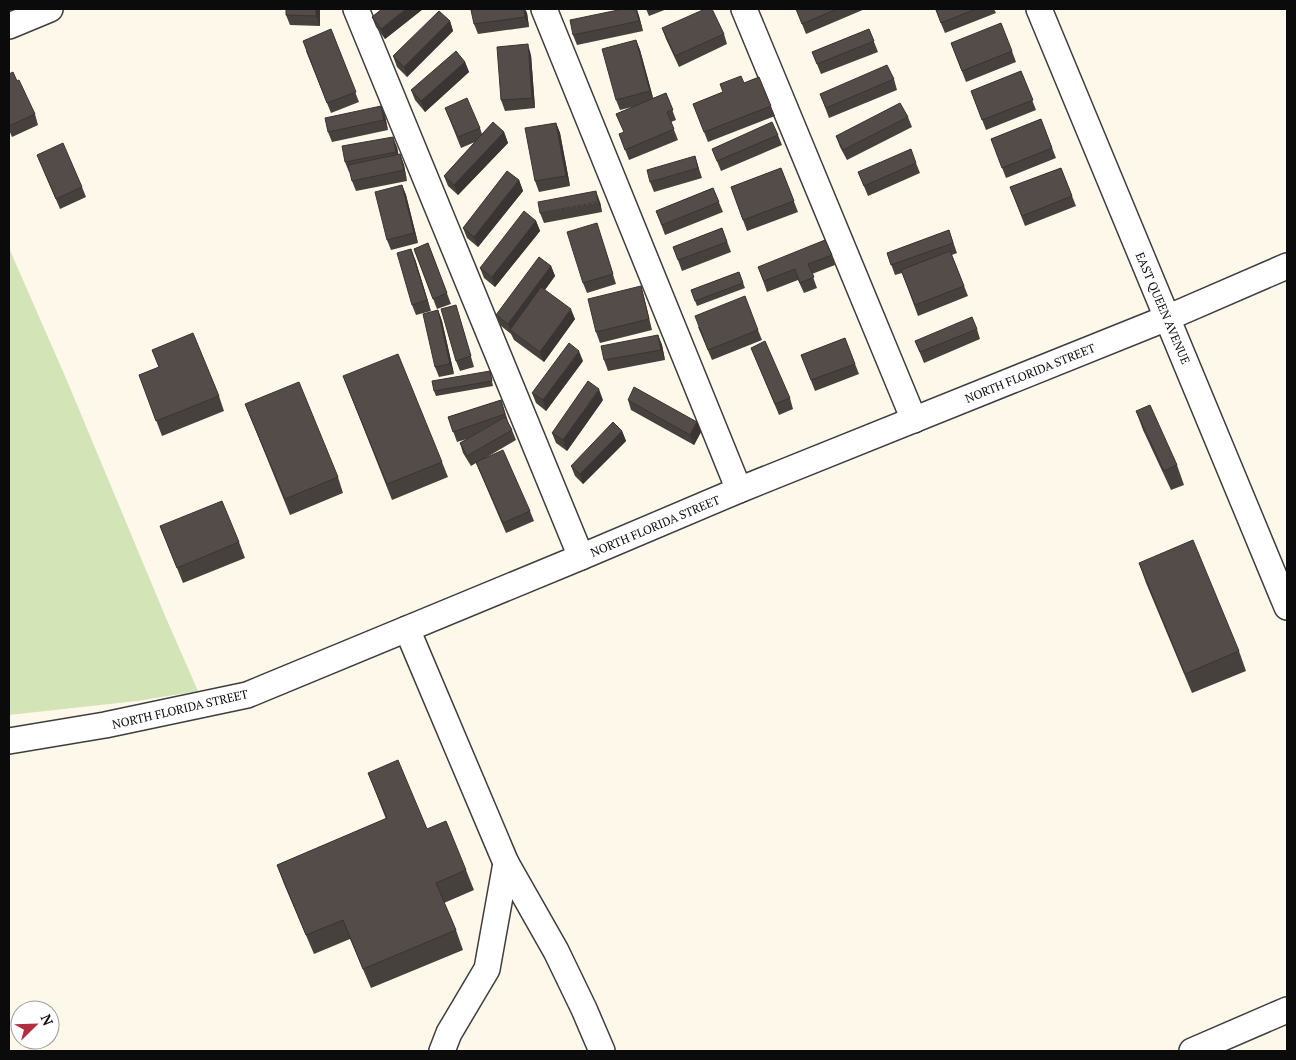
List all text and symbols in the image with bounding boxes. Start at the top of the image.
street label: EAST QUEEN AVENUE [1133,250,1193,366]
street label: NORTH FLORIDA STREET [963,340,1098,406]
street label: NORTH FLORIDA STREET [588,492,722,560]
street label: NORTH FLORIDA STREET [111,686,250,732]
north arrow [10,1000,60,1050]
text: N [37,1011,58,1029]

